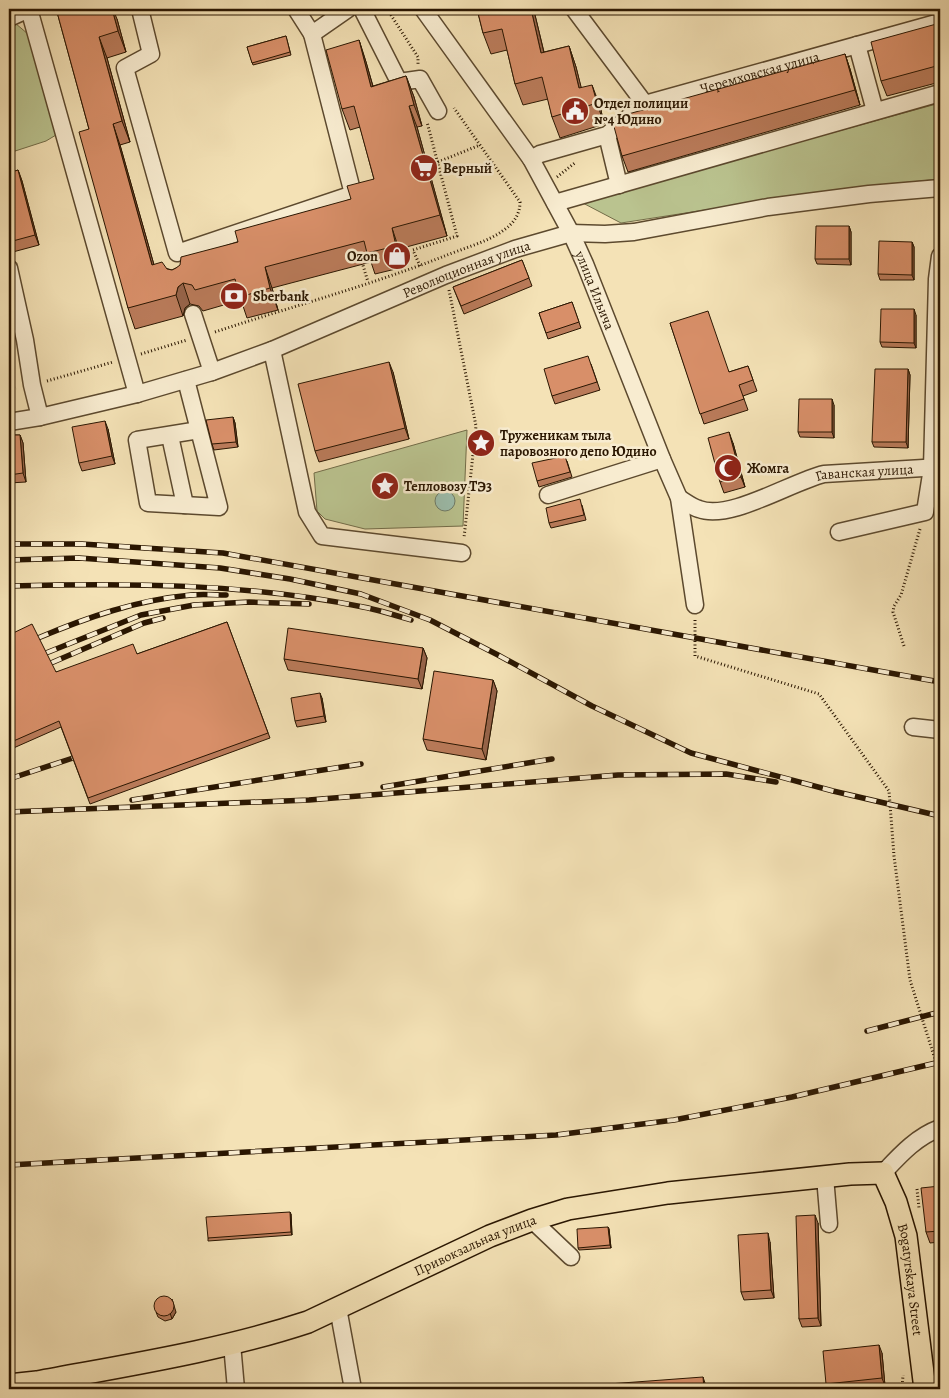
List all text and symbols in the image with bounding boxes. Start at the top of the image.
street label: Черемховская улица [698,46,822,98]
place label: Отдел полиции №4 Юдино [594,94,688,129]
public building icon: Отдел полиции №4 Юдино [560,96,590,126]
supermarket icon: Верный [409,153,439,183]
place label: Верный [443,159,492,178]
street label: Революционная улица [400,235,533,302]
shop icon: Ozon [382,241,412,271]
place label: Ozon [347,247,378,266]
street label: улица Ильича [570,247,620,333]
bank icon: Sberbank [219,281,249,311]
place label: Sberbank [253,287,310,306]
place label: Труженикам тыла паровозного депо Юдино [500,426,657,461]
place icon: Труженикам тыла паровозного депо Юдино [466,428,496,458]
mosque icon: Жомга [713,453,743,483]
place label: Жомга [747,459,790,478]
street label: Гаванская улица [813,459,915,485]
place icon: Тепловозу ТЭ3 [370,471,400,501]
place label: Тепловозу ТЭ3 [404,477,492,496]
street label: Привокзальная улица [411,1210,539,1280]
street label: Bogatyrskaya Street [893,1221,928,1337]

